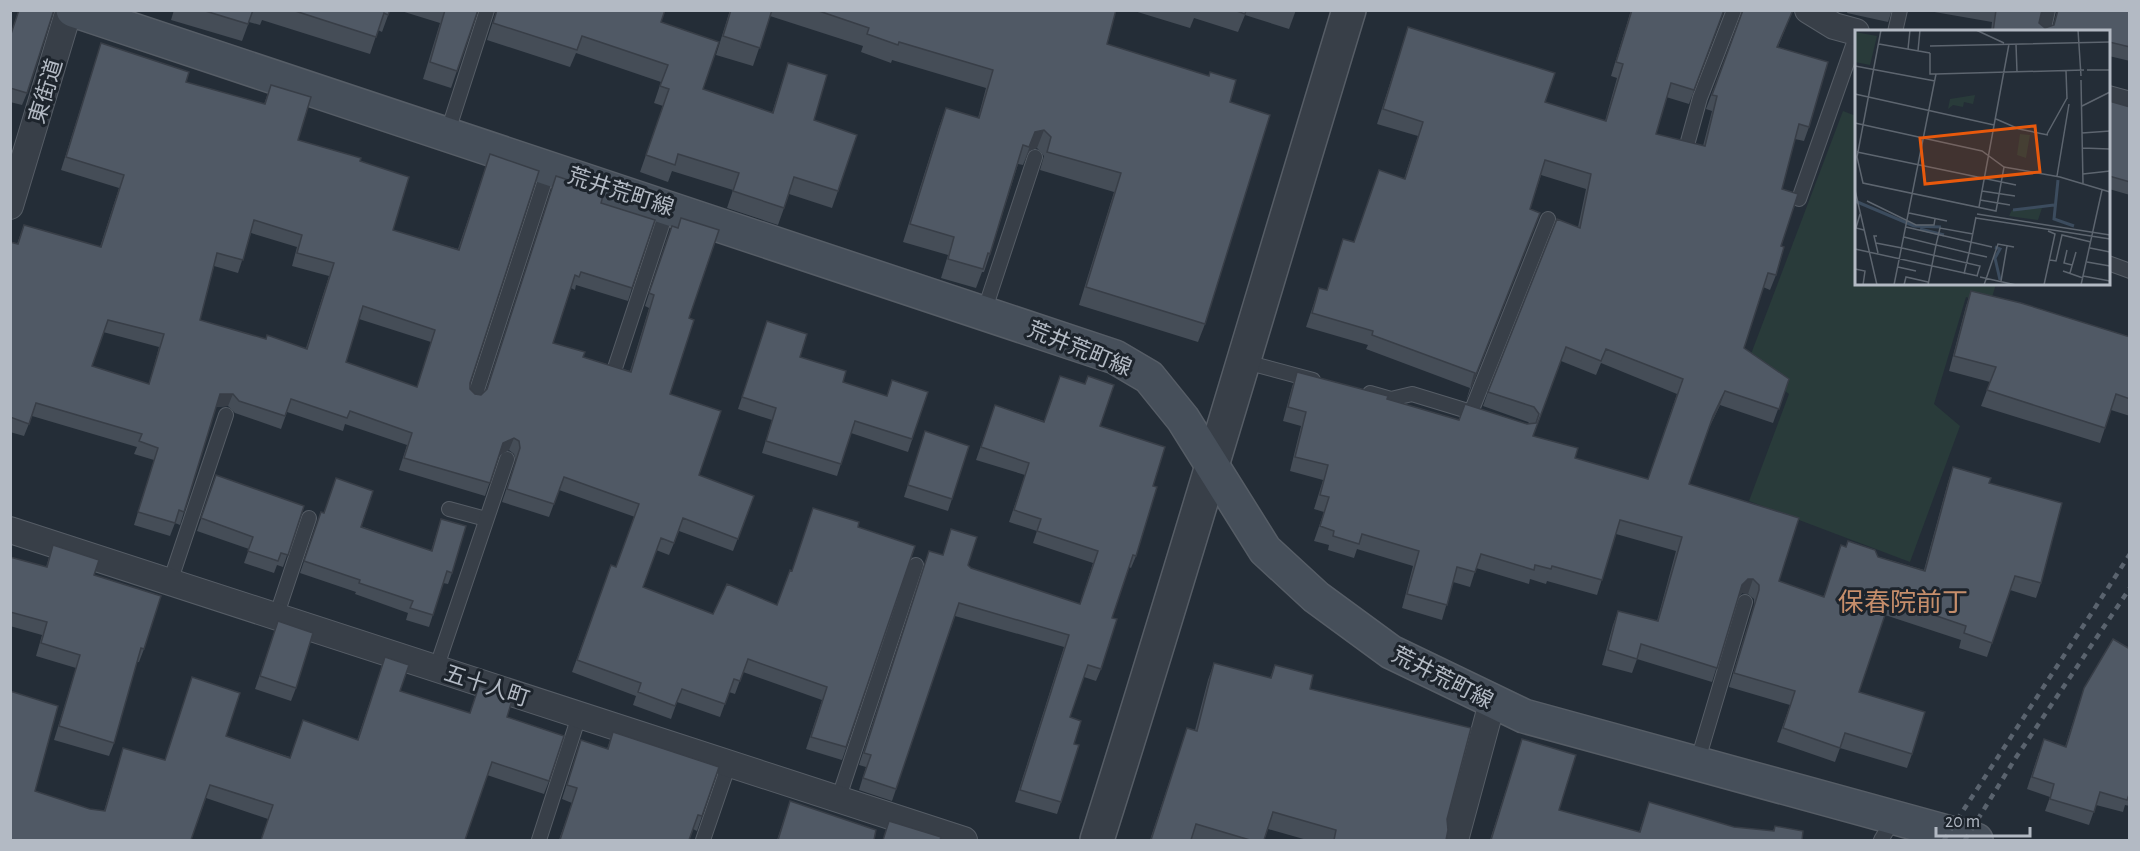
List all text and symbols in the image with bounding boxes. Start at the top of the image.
inset map [1855,30,2110,285]
street label: 東街道 [25,56,66,126]
street label: 荒井荒町線 [565,164,677,219]
street label: 荒井荒町線 [1025,317,1135,380]
district label: 保春院前丁 [1838,589,1968,616]
street label: 荒井荒町線 [1389,642,1497,713]
street label: 五十人町 [441,661,532,710]
scale bar [1936,800,2030,838]
text: 20 m [1945,813,1980,831]

